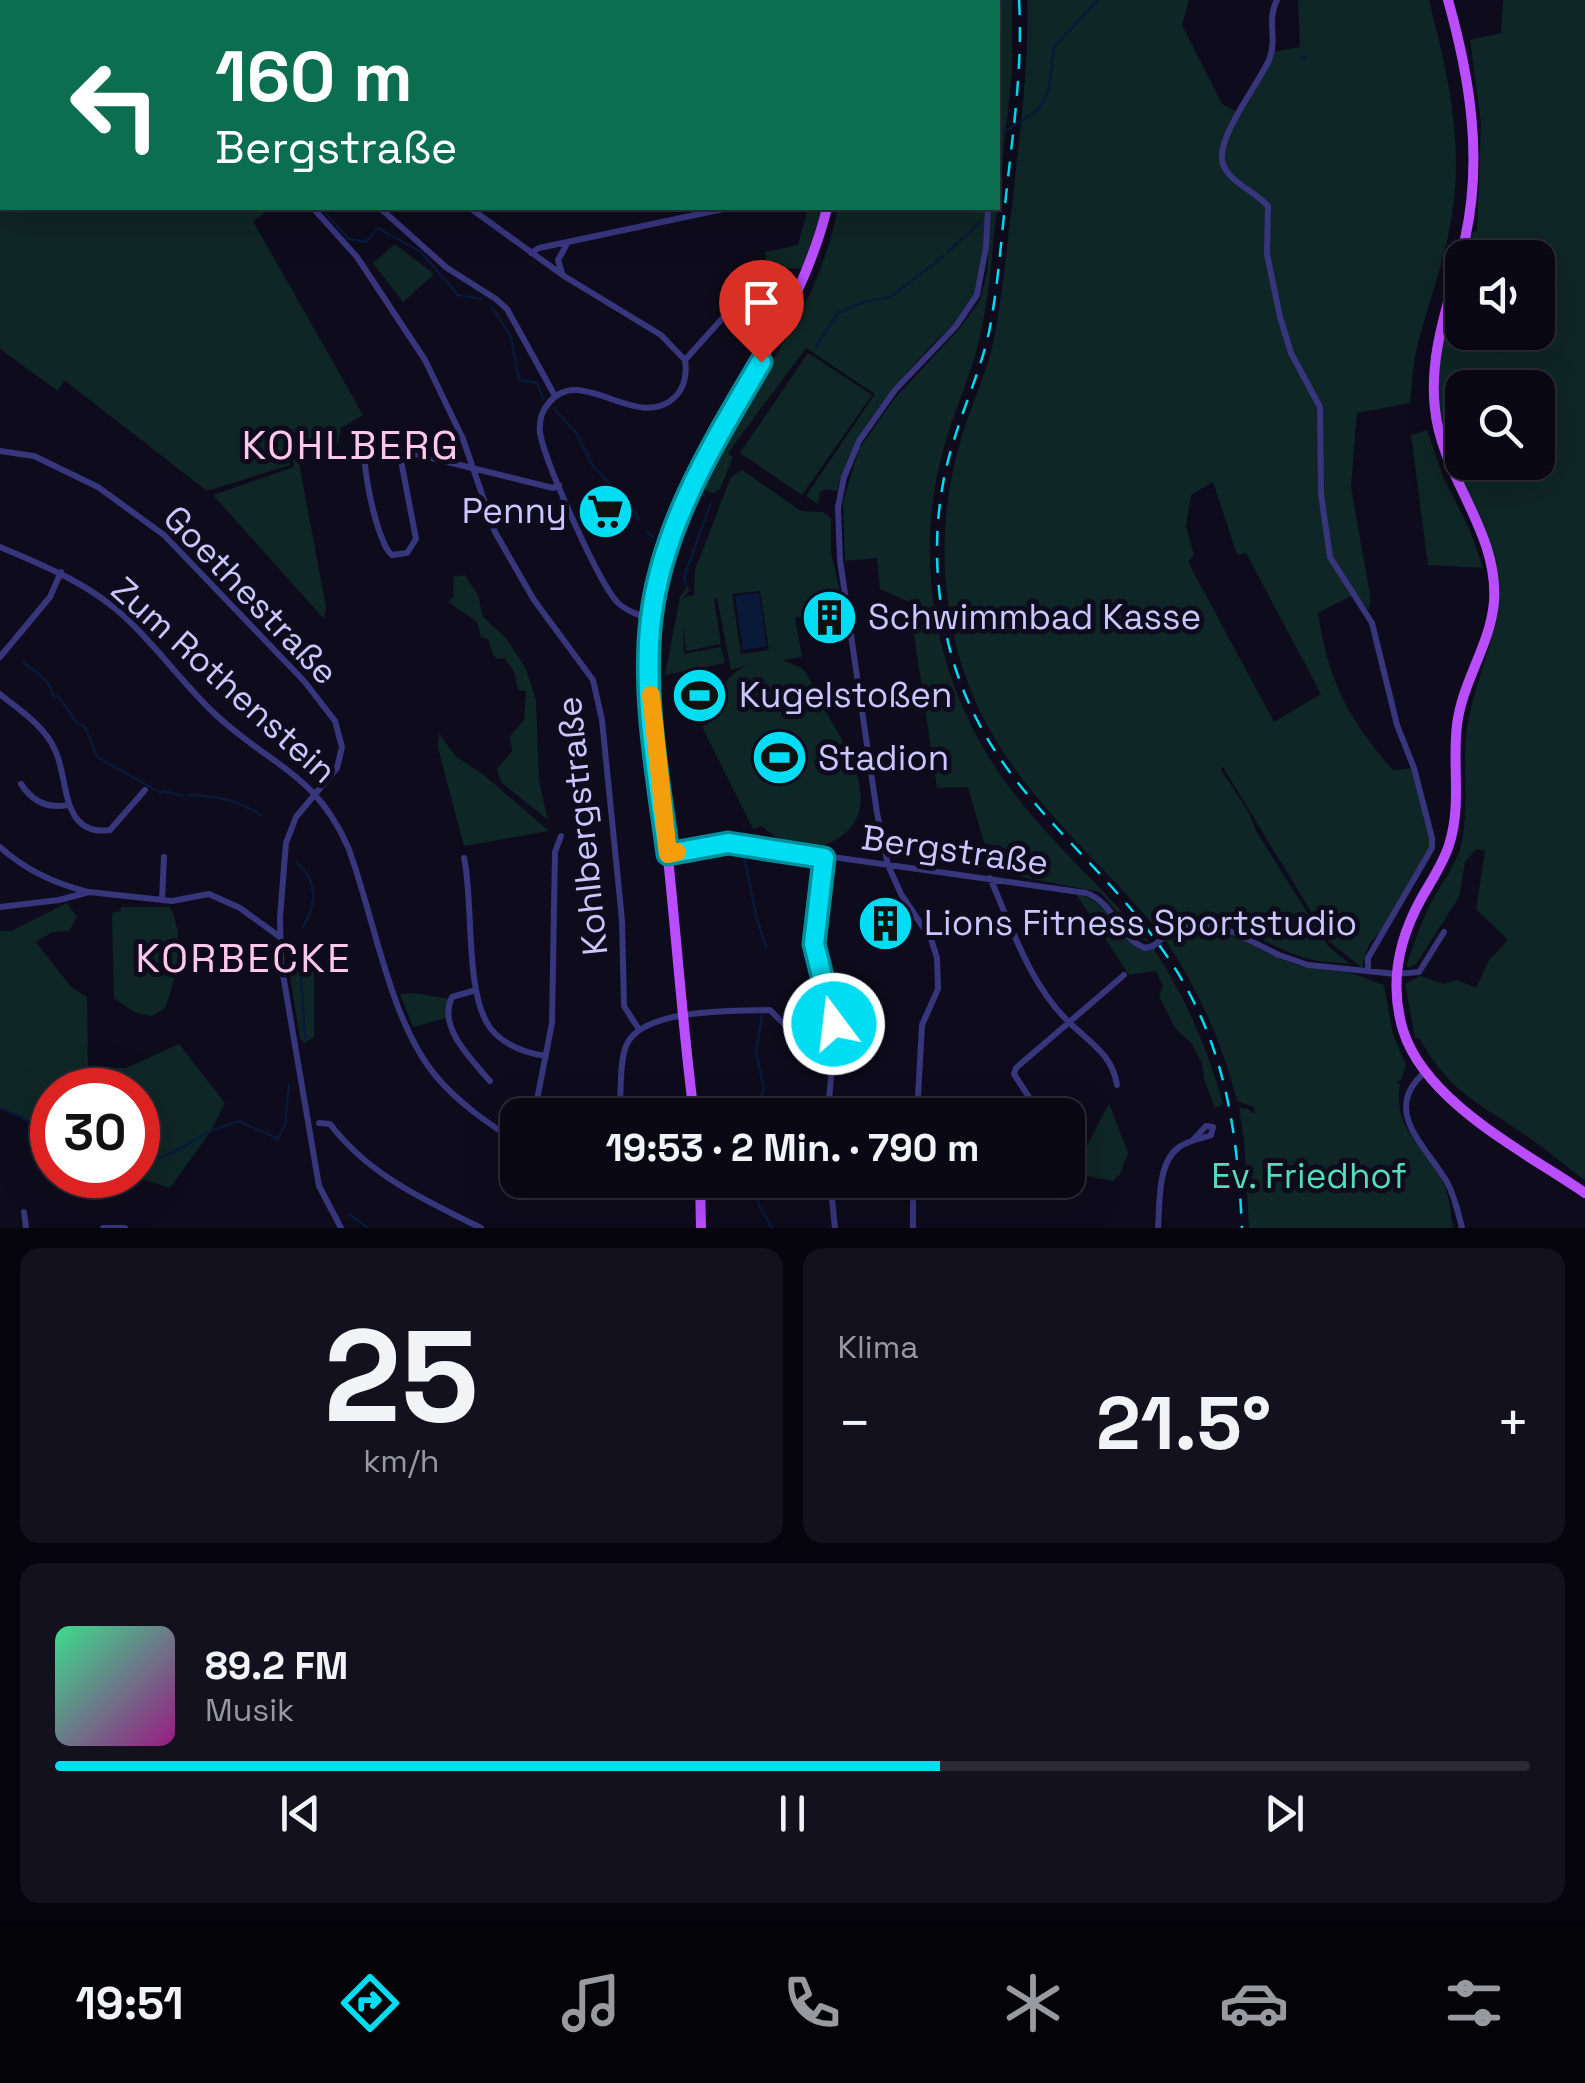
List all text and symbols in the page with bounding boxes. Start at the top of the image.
text: 160 m [215,32,413,121]
icon: left [50,40,180,170]
text: Bergstraße [215,119,457,176]
map controls [1445,240,1555,480]
button: sound [1445,240,1555,350]
pin [719,260,804,363]
icon: arrive [734,275,789,330]
button: search [1445,370,1555,480]
district label: KOHLBERG [242,420,460,471]
supermarket icon: Penny [576,481,636,541]
place label: Penny [462,489,567,533]
street label: Goethestraße [154,496,348,694]
street label: Zum Rothenstein [102,567,346,793]
building icon: Schwimmbad Kasse [799,587,859,647]
place label: Schwimmbad Kasse [868,595,1201,639]
sports icon: Kugelstoßen [670,665,730,725]
place label: Kugelstoßen [739,673,953,717]
street label: Kohlbergstraße [547,694,617,958]
sports icon: Stadion [749,728,809,788]
place label: Stadion [818,736,949,780]
street label: Bergstraße [859,815,1051,885]
building icon: Lions Fitness Sportstudio [855,893,915,953]
place label: Lions Fitness Sportstudio [924,901,1357,945]
district label: KORBECKE [136,933,352,984]
position arrow [782,972,886,1076]
speed limit sign: 30 [30,1068,160,1198]
text: 19:53 · 2 Min. · 790 m [606,1124,979,1172]
park label: Ev. Friedhof [1211,1154,1407,1198]
text: 25 [324,1293,479,1459]
text: Klima [838,1327,919,1367]
text: 21.5° [1096,1375,1271,1471]
text: − [838,1388,872,1458]
text: + [1496,1388,1530,1458]
text: km/h [363,1441,439,1481]
text: 89.2 FM [205,1642,348,1690]
text: Musik [205,1690,294,1730]
icon: previous [273,1786,328,1841]
icon: pause [765,1786,820,1841]
icon: next [1257,1786,1312,1841]
icon: directions [335,1968,405,2038]
icon: music [556,1968,626,2038]
icon: phone [777,1968,847,2038]
icon: climate [998,1968,1068,2038]
icon: car [1219,1968,1289,2038]
icon: filters [1439,1968,1509,2038]
text: 19:51 [75,1975,184,2032]

